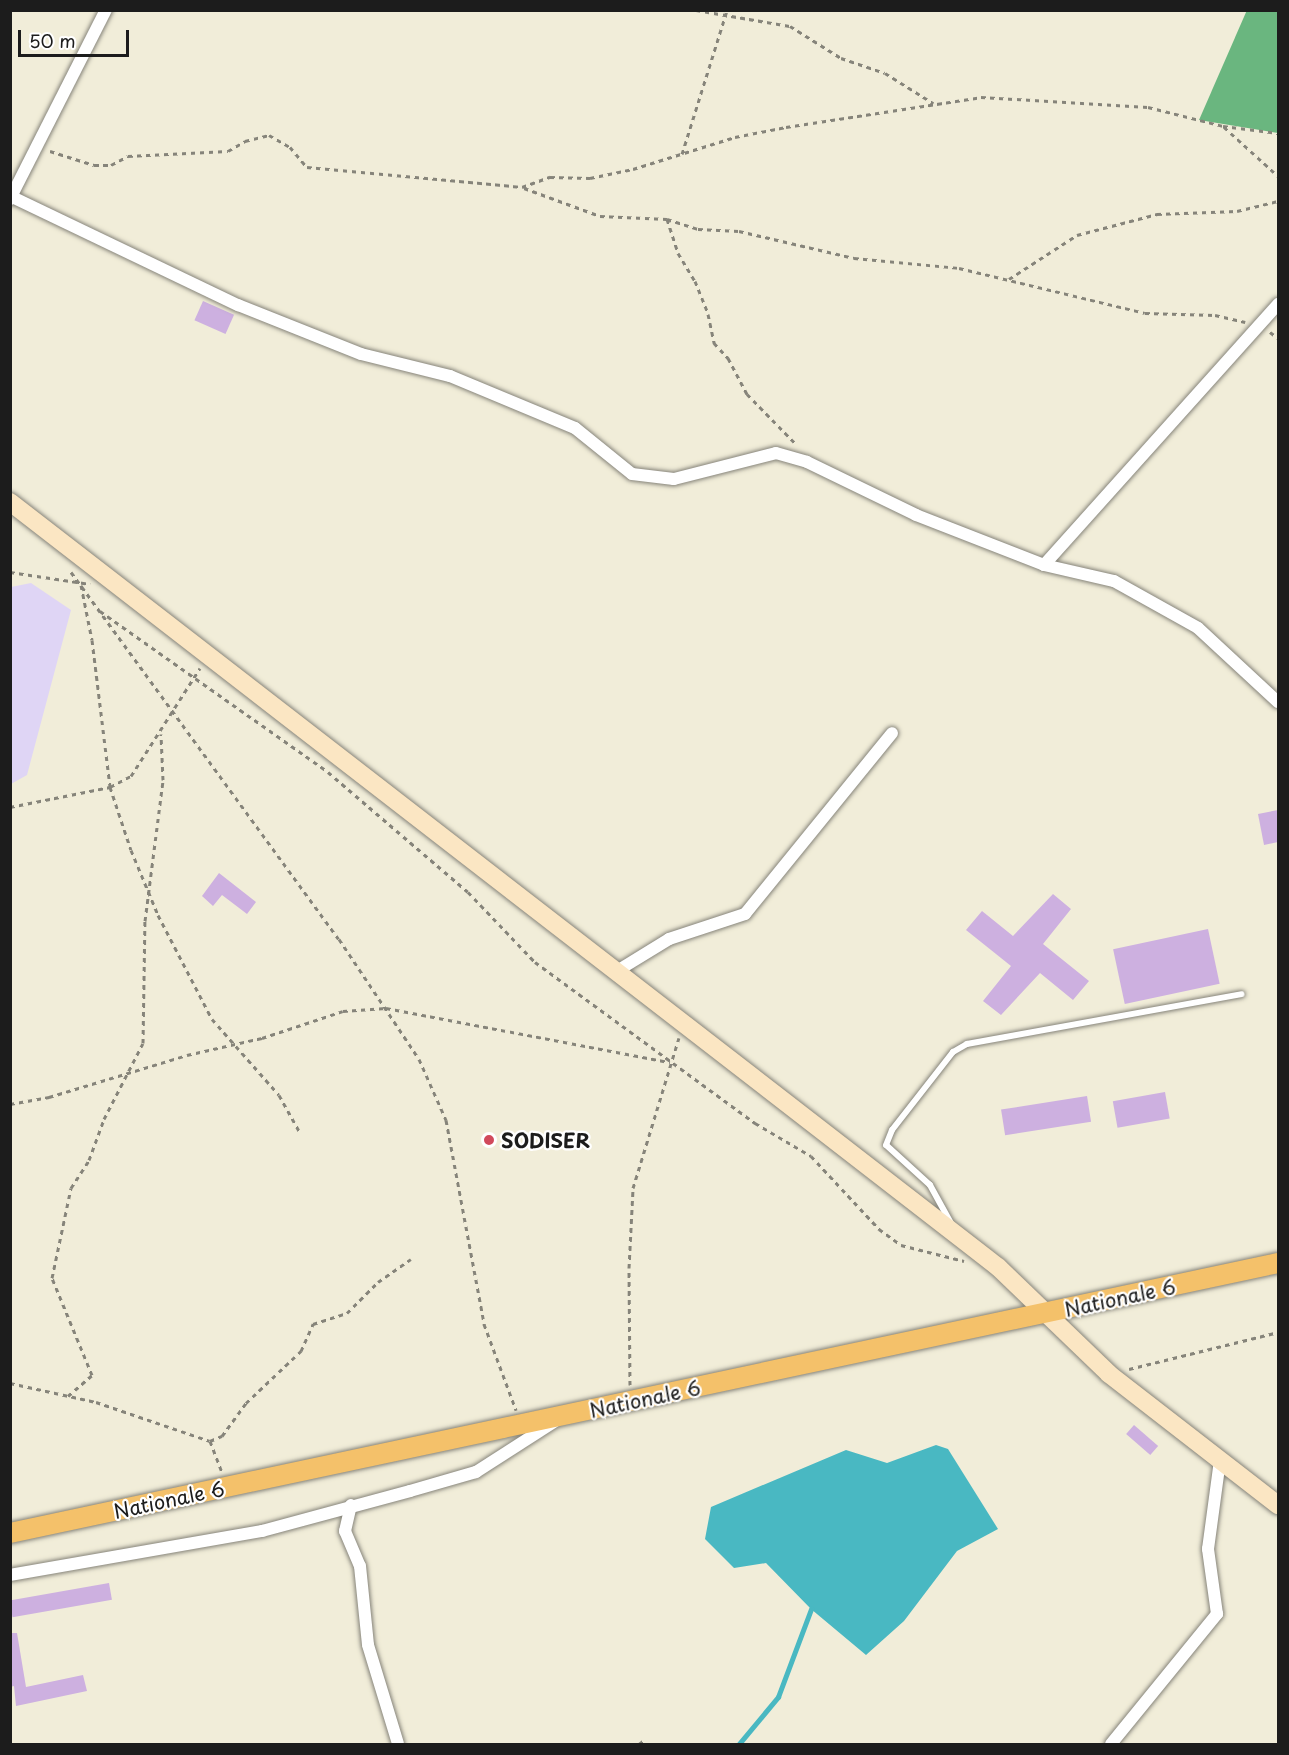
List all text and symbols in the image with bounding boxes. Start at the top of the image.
scale bar [21,18,132,56]
text: 50 m [29,27,76,54]
place label: SODISER [501,1128,590,1152]
marker: SODISER [482,1133,496,1147]
street label: Nationale 6 [1062,1274,1178,1322]
street label: Nationale 6 [587,1375,703,1423]
street label: Nationale 6 [111,1476,227,1524]

